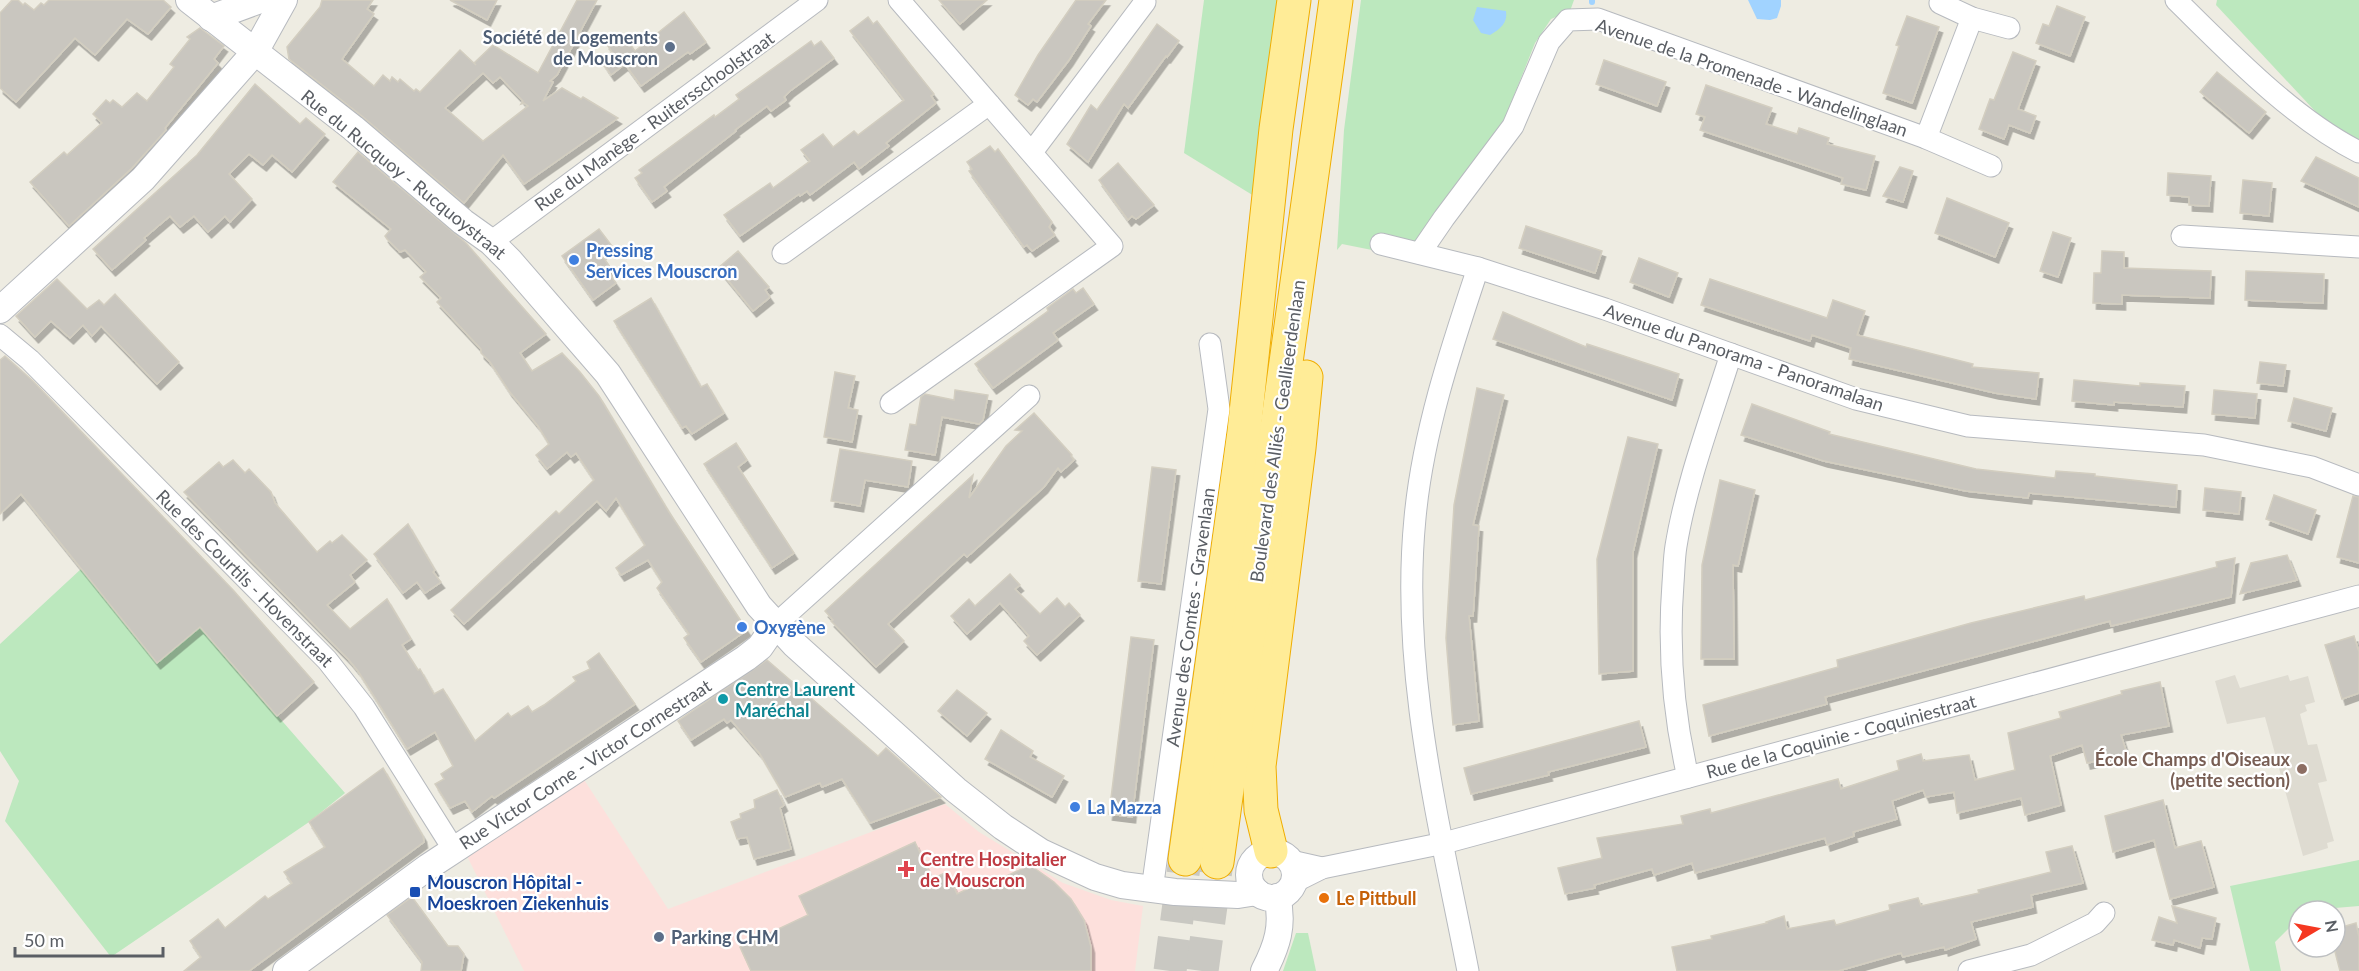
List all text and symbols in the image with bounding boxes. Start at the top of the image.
street label: Avenue de la Promenade - Wandelinglaan [1593,13,1911,141]
place label: Société de Logements de Mouscron [483,26,658,69]
street label: Rue du Manège - Ruitersschoolstraat [530,26,779,215]
marker: Société de Logements de Mouscron [663,40,677,54]
street label: Rue du Rucquoy - Rucquoystraat [297,84,511,264]
place label: Pressing Services Mouscron [586,239,737,282]
marker: Pressing Services Mouscron [567,253,581,267]
street label: Boulevard des Alliés - Geallieerdenlaan [1245,278,1309,584]
street label: Avenue du Panorama - Panoramalaan [1601,299,1887,415]
street label: Rue des Courtils - Hovenstraat [152,485,339,672]
street label: Avenue des Comtes - Gravenlaan [1161,486,1219,748]
place label: Oxygène [754,616,826,638]
marker: Oxygène [735,620,749,634]
street label: Rue Victor Corne - Victor Cornestraat [455,674,716,854]
place label: Centre Laurent Maréchal [735,678,855,721]
street label: Rue de la Coquinie - Coquiniestraat [1704,689,1979,783]
marker: Centre Laurent Maréchal [716,692,730,706]
place label: École Champs d'Oiseaux (petite section) [2095,748,2291,791]
marker: École Champs d'Oiseaux (petite section) [2295,762,2309,776]
place label: La Mazza [1087,796,1161,818]
marker: La Mazza [1068,800,1082,814]
place label: Centre Hospitalier de Mouscron [920,848,1067,891]
marker: Centre Hospitalier de Mouscron [897,860,915,878]
place label: Mouscron Hôpital - Moeskroen Ziekenhuis [427,871,609,914]
marker: Mouscron Hôpital - Moeskroen Ziekenhuis [408,885,422,899]
place label: Le Pittbull [1336,887,1417,909]
marker: Le Pittbull [1317,891,1331,905]
north arrow [2287,899,2347,959]
text: N [2322,919,2343,934]
scale bar [15,920,164,958]
place label: Parking CHM [671,926,779,948]
text: 50 m [24,929,64,951]
marker: Parking CHM [652,930,666,944]

